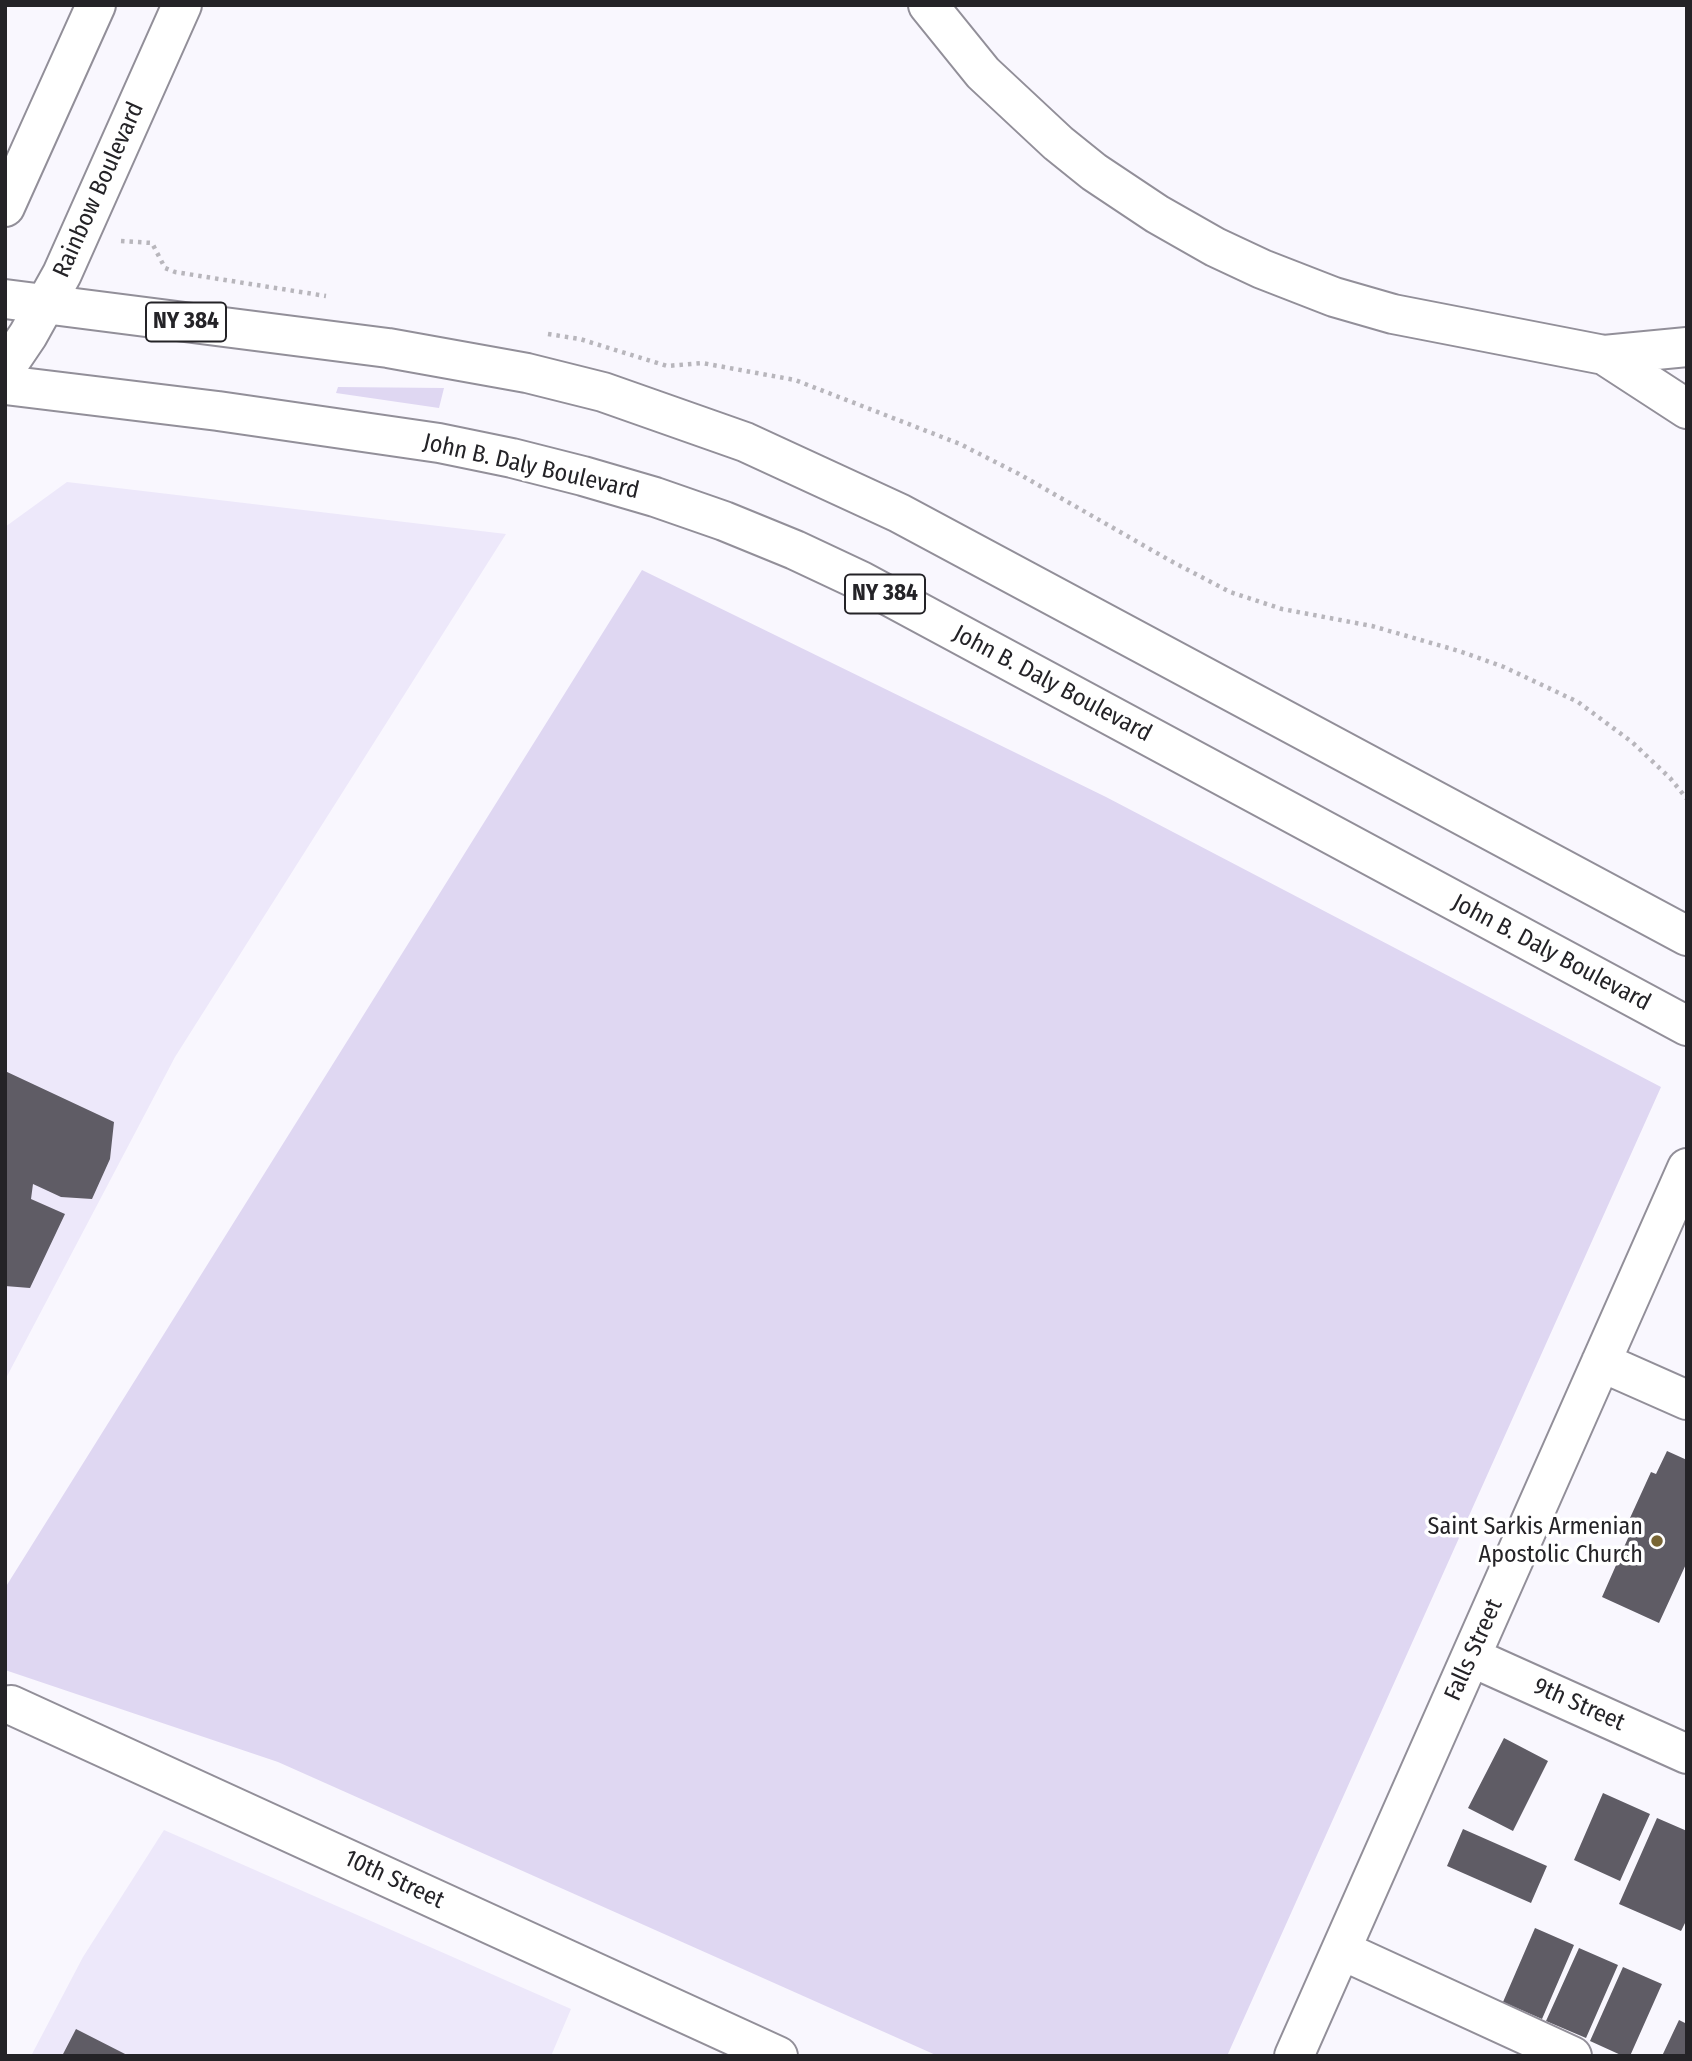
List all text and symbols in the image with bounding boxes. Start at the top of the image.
street label: Rainbow Boulevard [47,98,151,282]
road number: NY 384 [146,302,226,342]
street label: John B. Daly Boulevard [420,428,642,506]
road number: NY 384 [845,574,925,614]
street label: John B. Daly Boulevard [948,620,1156,748]
street label: John B. Daly Boulevard [1447,889,1655,1017]
place label: Saint Sarkis Armenian Apostolic Church [1428,1513,1643,1569]
marker: Saint Sarkis Armenian Apostolic Church [1649,1533,1665,1549]
street label: Falls Street [1439,1595,1509,1705]
street label: 9th Street [1529,1672,1629,1738]
street label: 10th Street [339,1844,449,1916]

